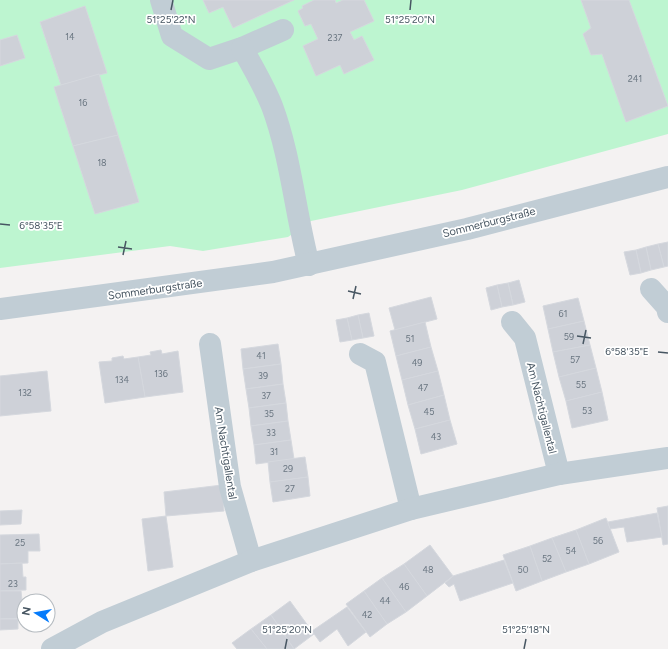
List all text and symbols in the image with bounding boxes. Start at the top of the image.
text: 51°25'22"N [146,13,196,26]
text: 51°25'20"N [385,13,435,26]
house number: 14 [65,31,75,42]
house number: 237 [328,32,343,43]
house number: 241 [628,73,642,84]
house number: 16 [79,97,87,108]
house number: 18 [97,157,107,168]
street label: Sommerburgstraße [441,205,537,240]
text: 6°58'35"E [19,219,63,232]
street label: Sommerburgstraße [107,276,203,303]
house number: 61 [559,308,567,319]
house number: 59 [564,331,574,342]
house number: 51 [406,333,414,344]
text: 6°58'35"E [605,345,649,358]
house number: 41 [256,350,266,361]
house number: 57 [570,354,580,365]
house number: 49 [412,357,422,368]
street label: Am Nachtigallental [524,361,559,455]
house number: 136 [154,368,168,379]
house number: 39 [258,370,268,381]
house number: 134 [115,374,130,385]
house number: 55 [576,379,586,390]
house number: 47 [418,382,428,393]
house number: 132 [18,387,32,398]
house number: 37 [261,390,271,401]
house number: 53 [582,405,592,416]
street label: Am Nachtigallental [212,406,239,500]
house number: 45 [424,406,434,417]
house number: 35 [264,408,274,419]
house number: 33 [266,427,276,438]
house number: 43 [431,431,441,442]
house number: 31 [270,446,278,457]
house number: 29 [283,463,293,474]
house number: 27 [285,483,295,494]
house number: 56 [593,535,603,546]
house number: 25 [15,537,25,548]
house number: 54 [566,545,577,556]
house number: 52 [542,553,552,564]
house number: 48 [422,564,434,575]
house number: 50 [518,564,529,575]
house number: 23 [8,578,18,589]
house number: 46 [399,581,409,592]
north arrow [16,593,56,633]
house number: 44 [379,595,391,606]
text: N [19,606,34,617]
house number: 42 [362,609,372,620]
text: 51°25'20"N [262,623,312,636]
text: 51°25'18"N [502,623,550,636]

